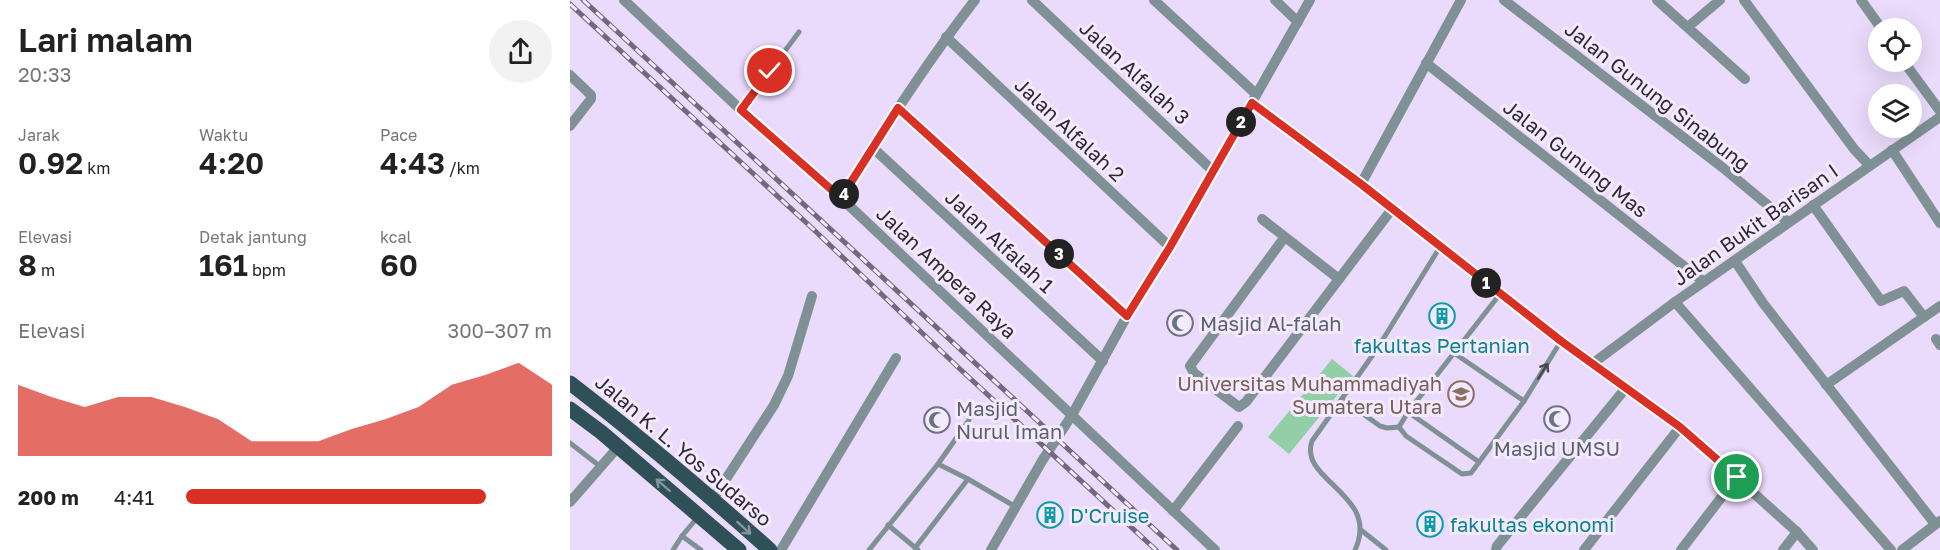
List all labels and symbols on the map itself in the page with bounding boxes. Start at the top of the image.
street label: Jalan Alfalah 3 [1075,15,1195,129]
street label: Jalan Gunung Sinabung [1561,16,1755,176]
pin [744,45,795,96]
street label: Jalan Alfalah 2 [1010,72,1130,186]
street label: Jalan Gunung Mas [1499,94,1653,222]
pin: 2 [1226,107,1256,137]
street label: Jalan Bukit Barisan I [1668,158,1842,290]
pin: 4 [829,179,859,209]
street label: Jalan Alfalah 1 [941,185,1059,297]
street label: Jalan Ampera Raya [872,201,1022,343]
pin: 3 [1044,239,1074,269]
pin: 1 [1471,268,1501,298]
building icon: fakultas Pertanian [1427,301,1457,331]
mosque icon: Masjid Al-falah [1165,308,1195,338]
place label: Masjid Al-falah [1200,311,1342,335]
place label: fakultas Pertanian [1354,333,1530,357]
one-way arrow [1537,363,1549,380]
street label: Jalan K. L. Yos Sudarso [591,369,777,531]
place label: Universitas Muhammadiyah Sumatera Utara [1177,371,1442,418]
school or university icon: Universitas Muhammadiyah Sumatera Utara [1446,379,1476,409]
place label: Masjid Nurul Iman [956,396,1062,443]
mosque icon: Masjid UMSU [1542,404,1572,434]
mosque icon: Masjid Nurul Iman [922,405,952,435]
place label: Masjid UMSU [1494,436,1620,460]
pin [1711,451,1762,502]
one-way arrow [656,478,671,492]
building icon: D'Cruise [1035,500,1065,530]
place label: D'Cruise [1070,503,1149,527]
building icon: fakultas ekonomi [1415,509,1445,539]
place label: fakultas ekonomi [1450,512,1614,536]
one-way arrow [737,521,752,535]

